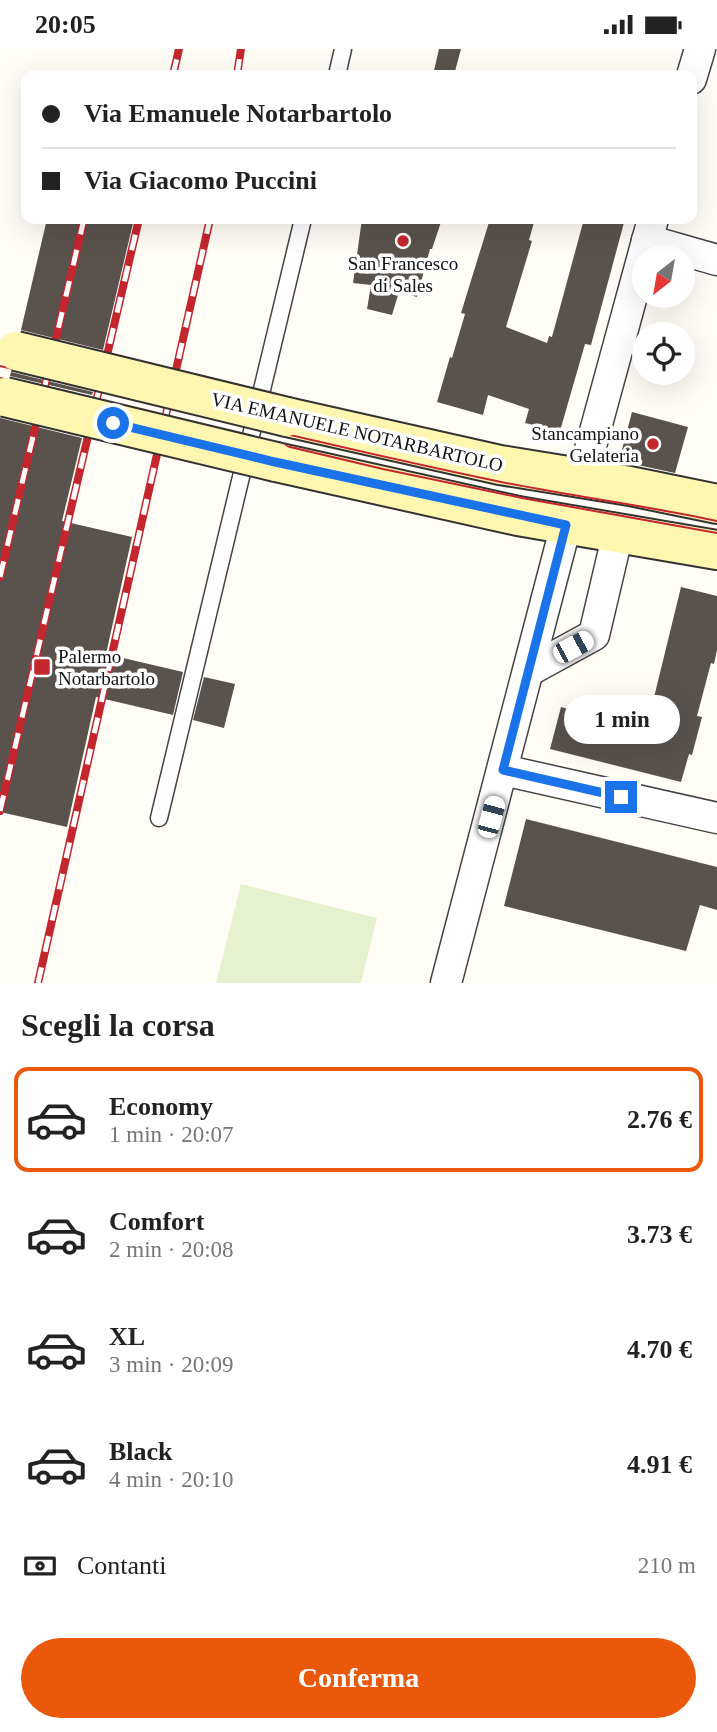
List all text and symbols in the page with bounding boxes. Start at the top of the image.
text: 20:05 [35,10,96,39]
text: Via Emanuele Notarbartolo [84,99,392,128]
text: Via Giacomo Puccini [84,166,317,195]
marker: San Francesco di Sales [395,233,411,249]
north arrow [632,245,695,308]
map controls [632,245,695,385]
place label: San Francesco di Sales [348,253,458,296]
button: locate [632,322,695,385]
street label: VIA EMANUELE NOTARBARTOLO [209,388,505,476]
route start [97,407,129,439]
place label: Stancampiano Gelateria [531,423,640,466]
marker: Stancampiano Gelateria [645,436,661,452]
car [550,628,597,666]
place label: Palermo Notarbartolo [58,646,155,689]
marker: Palermo Notarbartolo [32,657,52,677]
callout: 1 min [563,695,679,745]
text: 1 min [594,707,650,732]
route end [605,781,637,813]
car [476,794,507,840]
text: Scegli la corsa [21,1007,215,1043]
icon: car [25,1088,88,1151]
text: Economy [109,1092,213,1121]
text: 2.76 € [627,1105,692,1134]
text: 1 min · 20:07 [109,1122,234,1147]
icon: car [25,1203,88,1266]
text: Comfort [109,1207,204,1236]
text: 3.73 € [627,1220,692,1249]
text: 2 min · 20:08 [109,1237,234,1262]
icon: car [25,1318,88,1381]
text: XL [109,1322,145,1351]
text: 4.70 € [627,1335,692,1364]
text: 3 min · 20:09 [109,1352,234,1377]
icon: car [25,1433,88,1496]
text: Black [109,1437,173,1466]
text: 4.91 € [627,1450,692,1479]
text: 4 min · 20:10 [109,1467,234,1492]
icon: cash [21,1547,59,1585]
text: Contanti [77,1551,167,1580]
text: 210 m [638,1553,696,1578]
button: Conferma [21,1638,696,1718]

